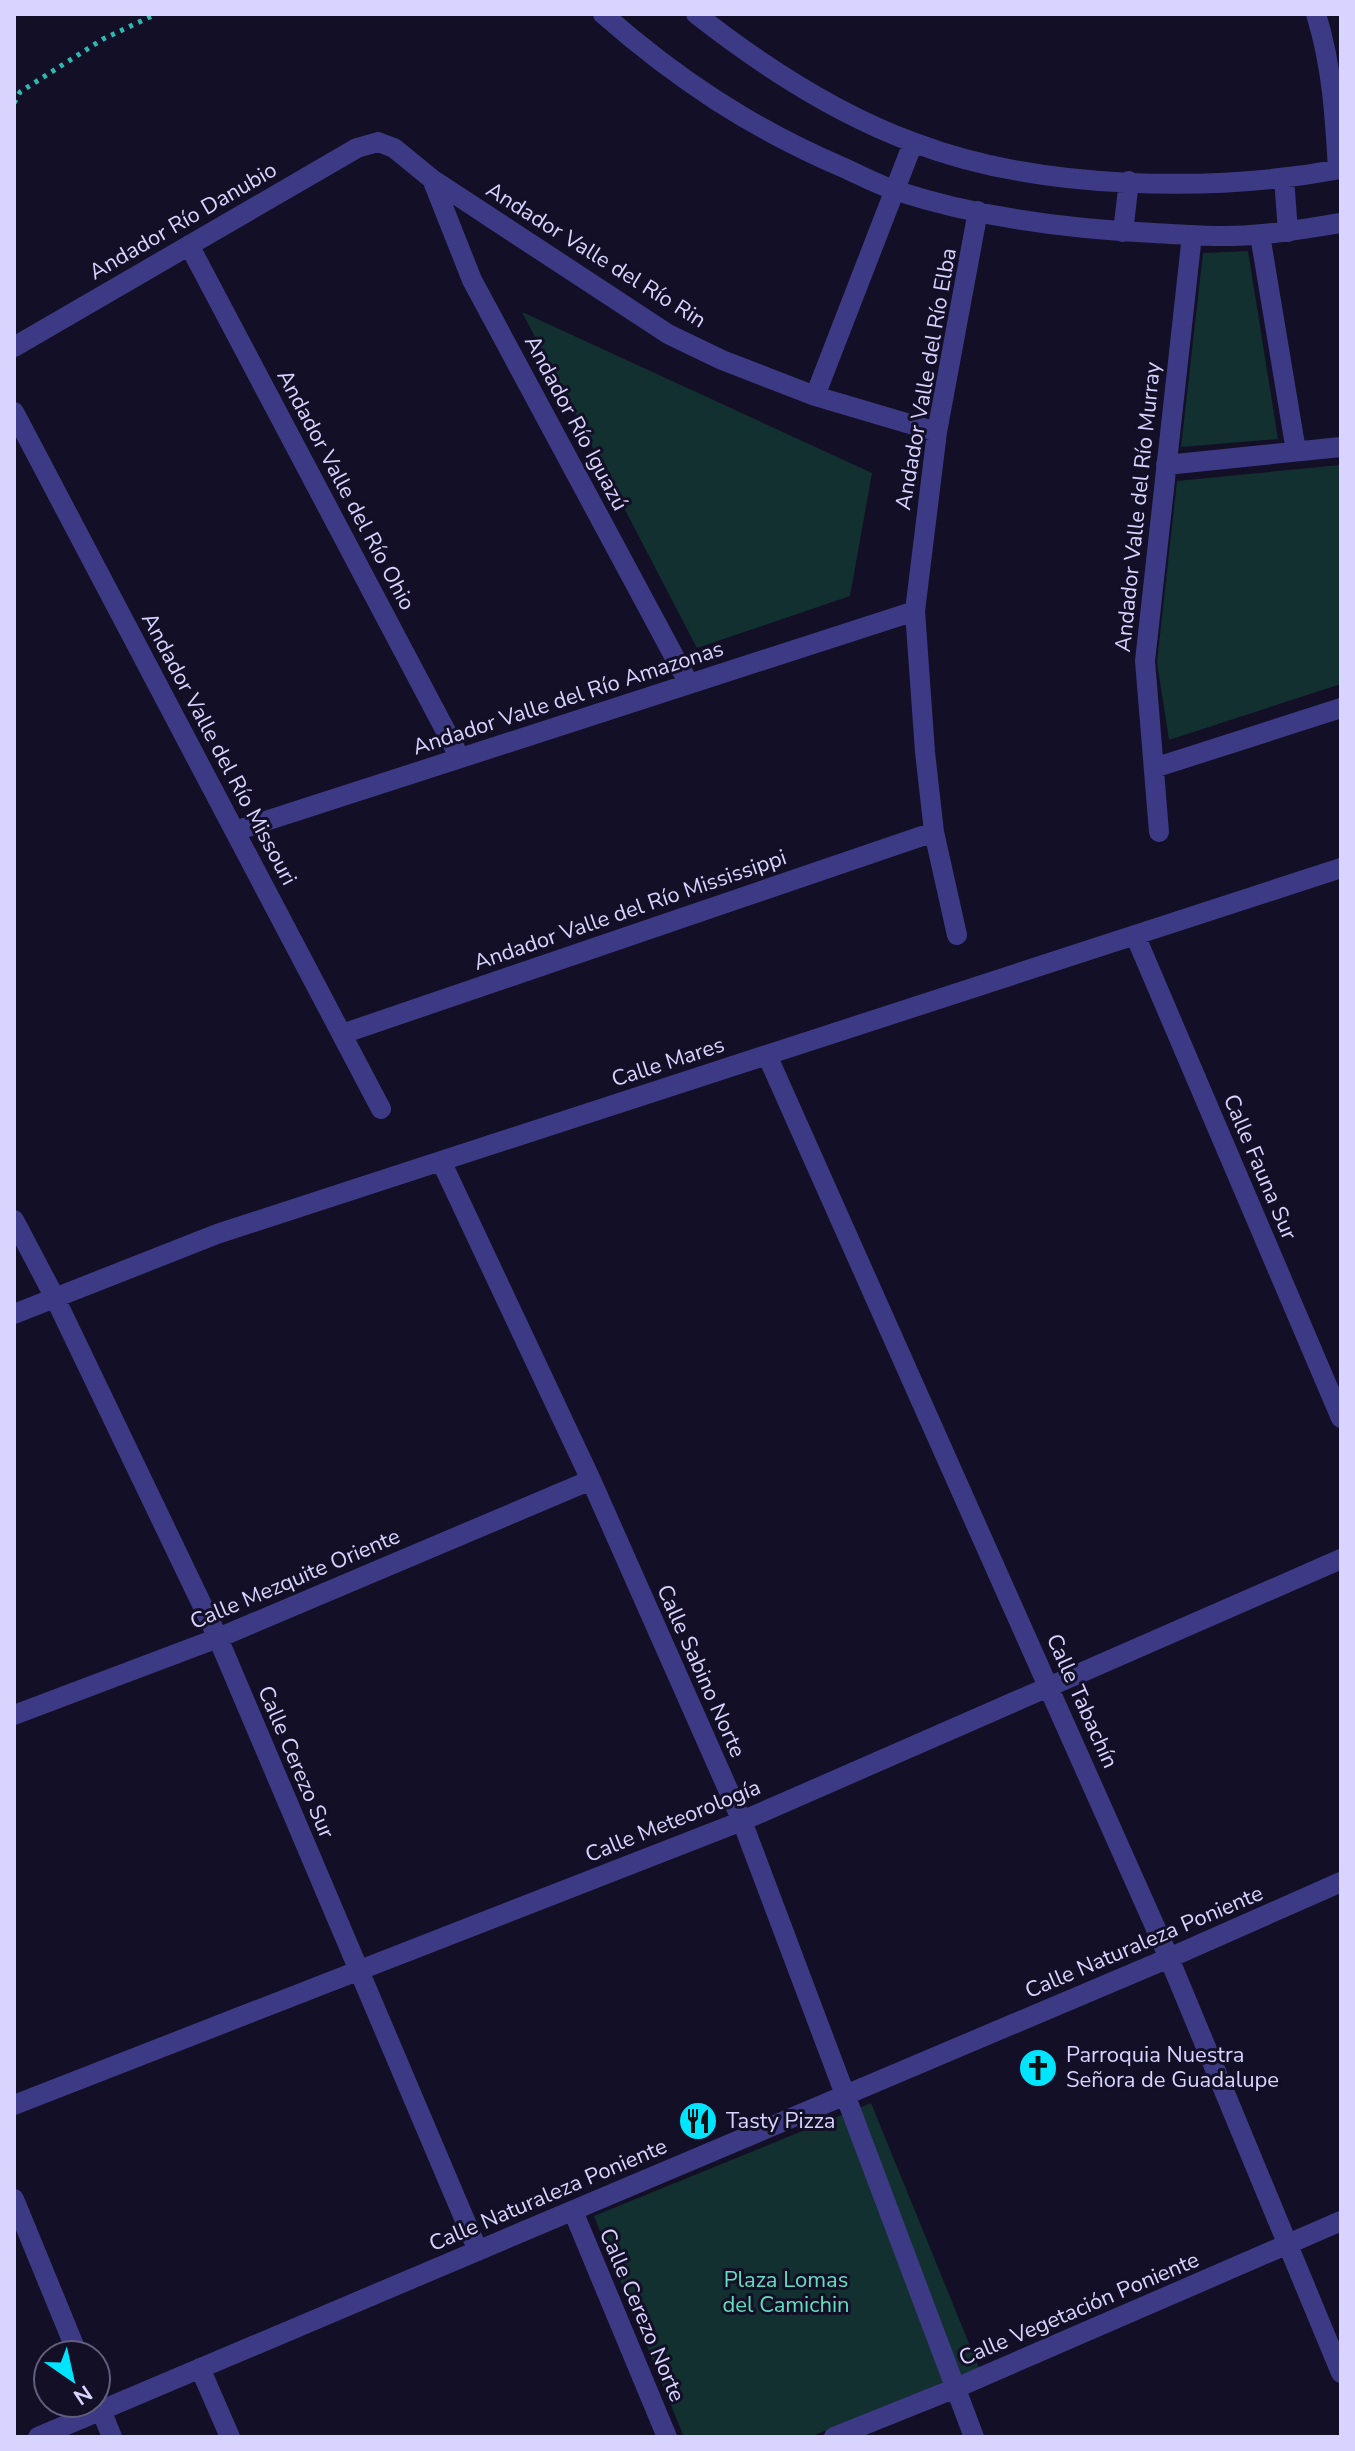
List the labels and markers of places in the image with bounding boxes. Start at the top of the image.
place label: Parroquia Nuestra Señora de Guadalupe [1066,2040,1279,2095]
church icon: Parroquia Nuestra Señora de Guadalupe [1017,2047,1059,2089]
restaurant icon: Tasty Pizza [677,2100,719,2142]
place label: Tasty Pizza [726,2106,835,2136]

